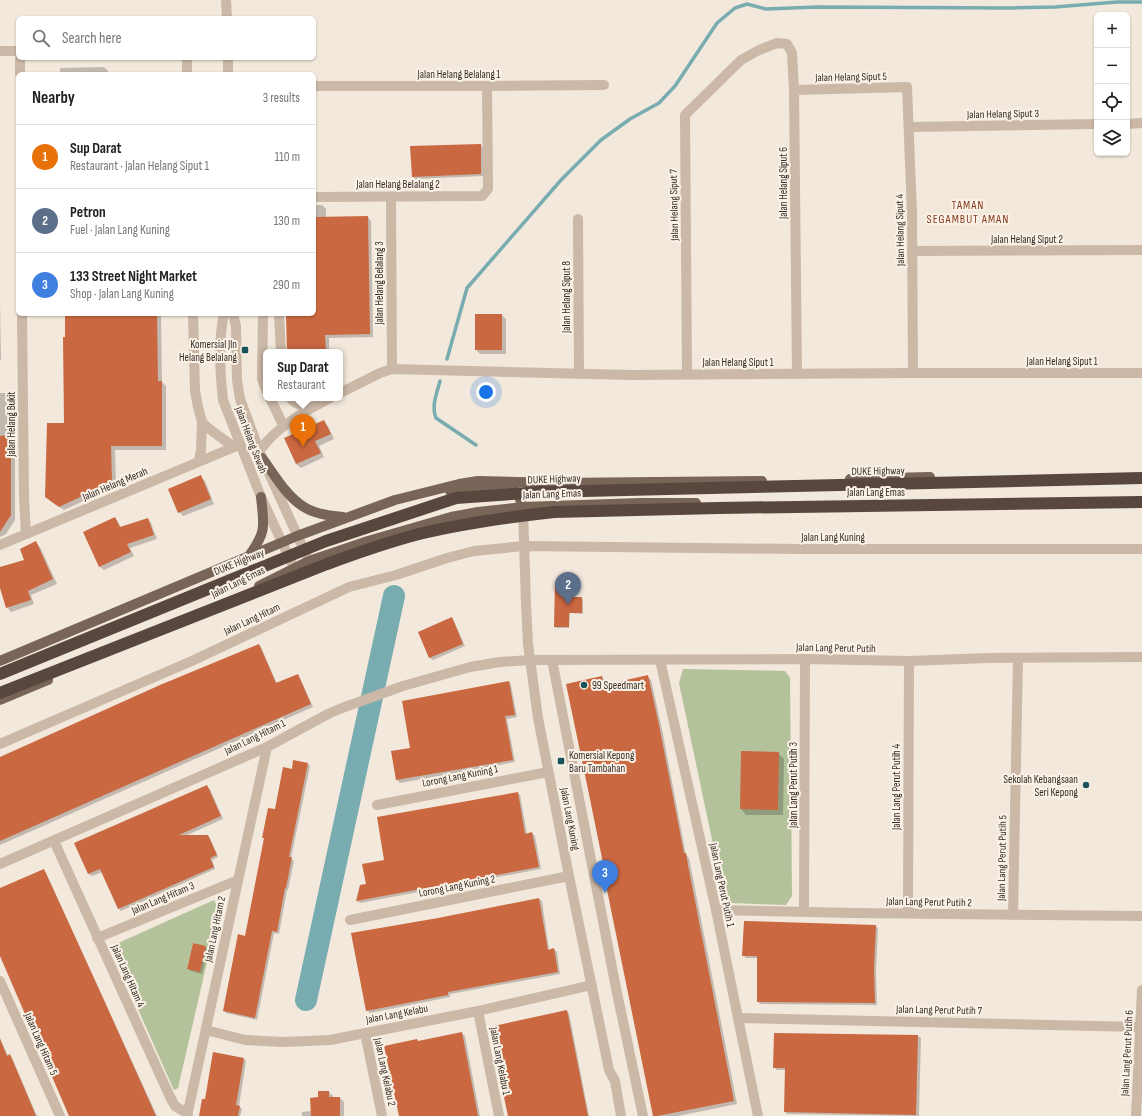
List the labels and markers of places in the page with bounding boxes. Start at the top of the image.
place label: Komersial Jln Helang Belalang [179,338,238,364]
marker: Komersial Jln Helang Belalang [240,345,250,355]
pin: 1 [290,414,316,447]
pin: 2 [555,572,581,605]
place label: 99 Speedmart [592,679,645,692]
marker: 99 Speedmart [579,680,589,690]
place label: Komersial Kepong Baru Tambahan [569,749,635,775]
marker: Komersial Kepong Baru Tambahan [556,756,566,766]
place label: Sekolah Kebangsaan Seri Kepong [1003,773,1079,799]
marker: Sekolah Kebangsaan Seri Kepong [1081,780,1091,790]
pin: 3 [592,860,618,893]

